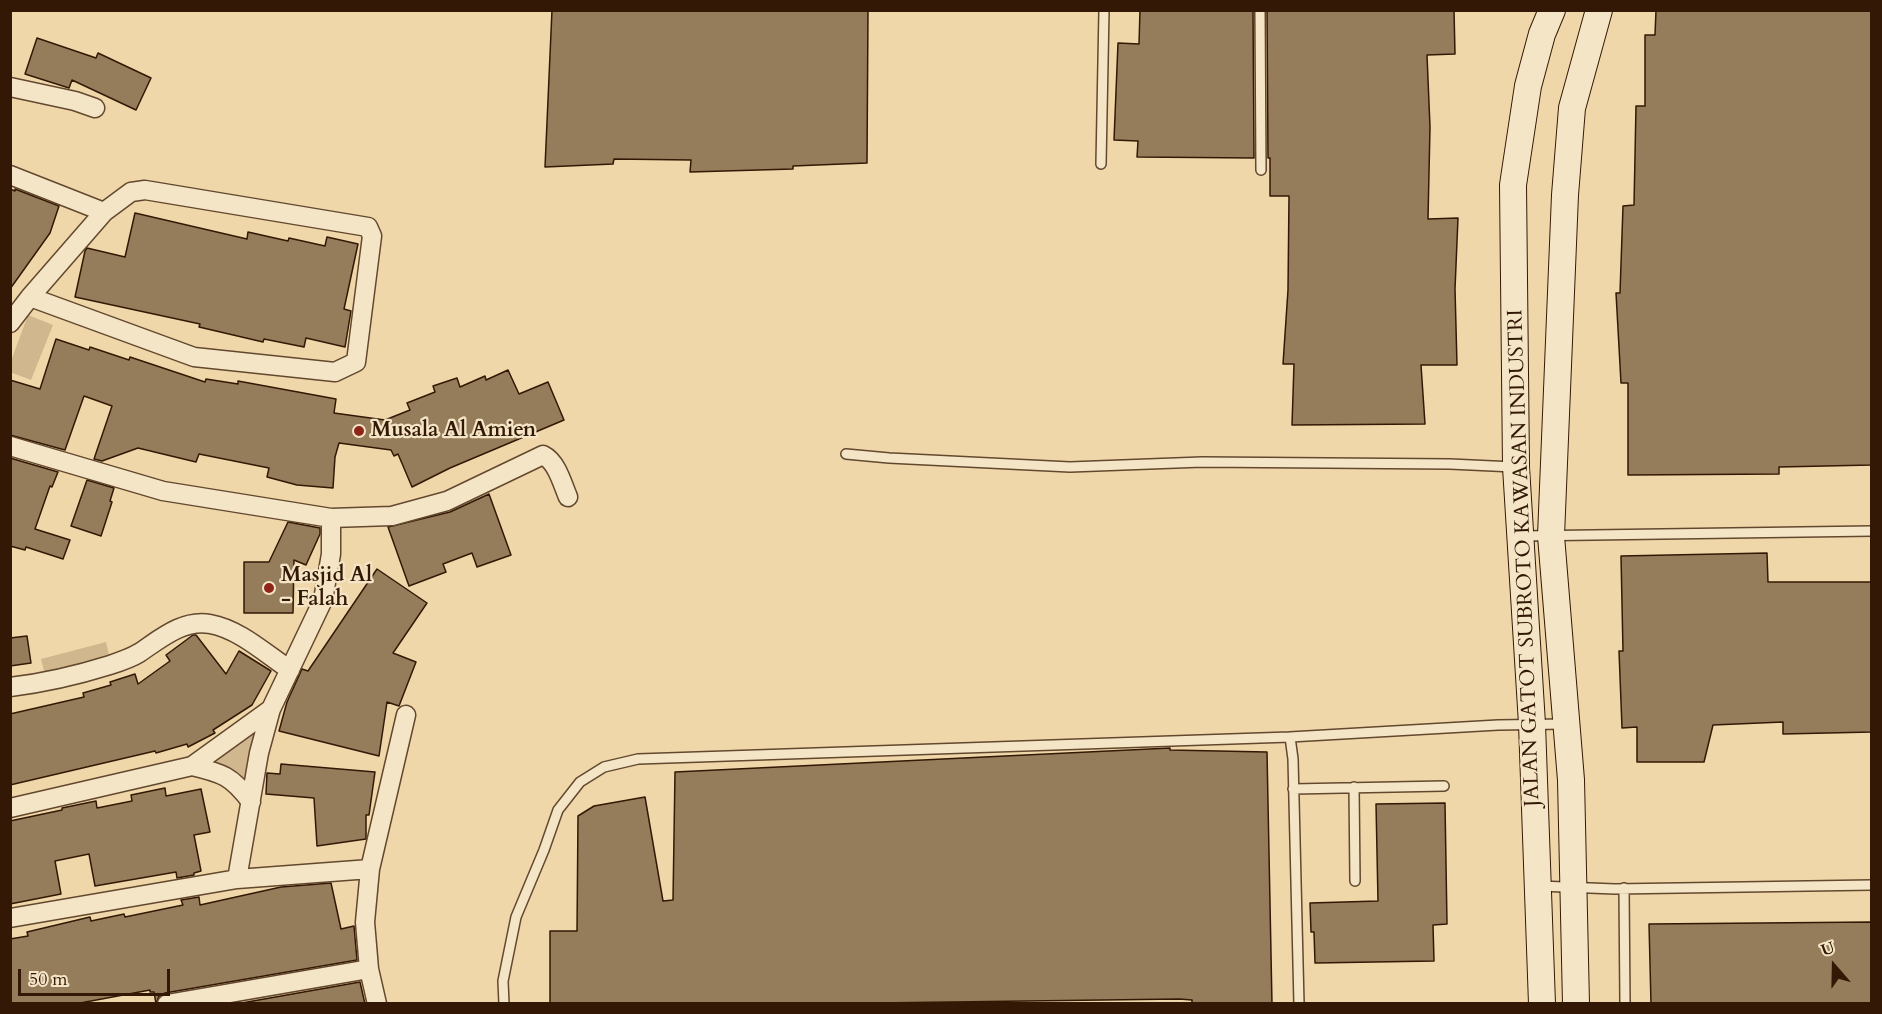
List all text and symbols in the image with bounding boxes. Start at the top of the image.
street label: JALAN GATOT SUBROTO KAWASAN INDUSTRI [1504,309,1546,807]
place label: Musala Al Amien [371,418,536,444]
marker: Musala Al Amien [352,424,366,438]
place label: Masjid Al - Falah [281,563,372,613]
marker: Masjid Al - Falah [262,581,276,595]
north arrow [1804,936,1864,996]
text: U [1818,937,1838,962]
scale bar [21,957,172,995]
text: 50 m [29,967,68,992]

